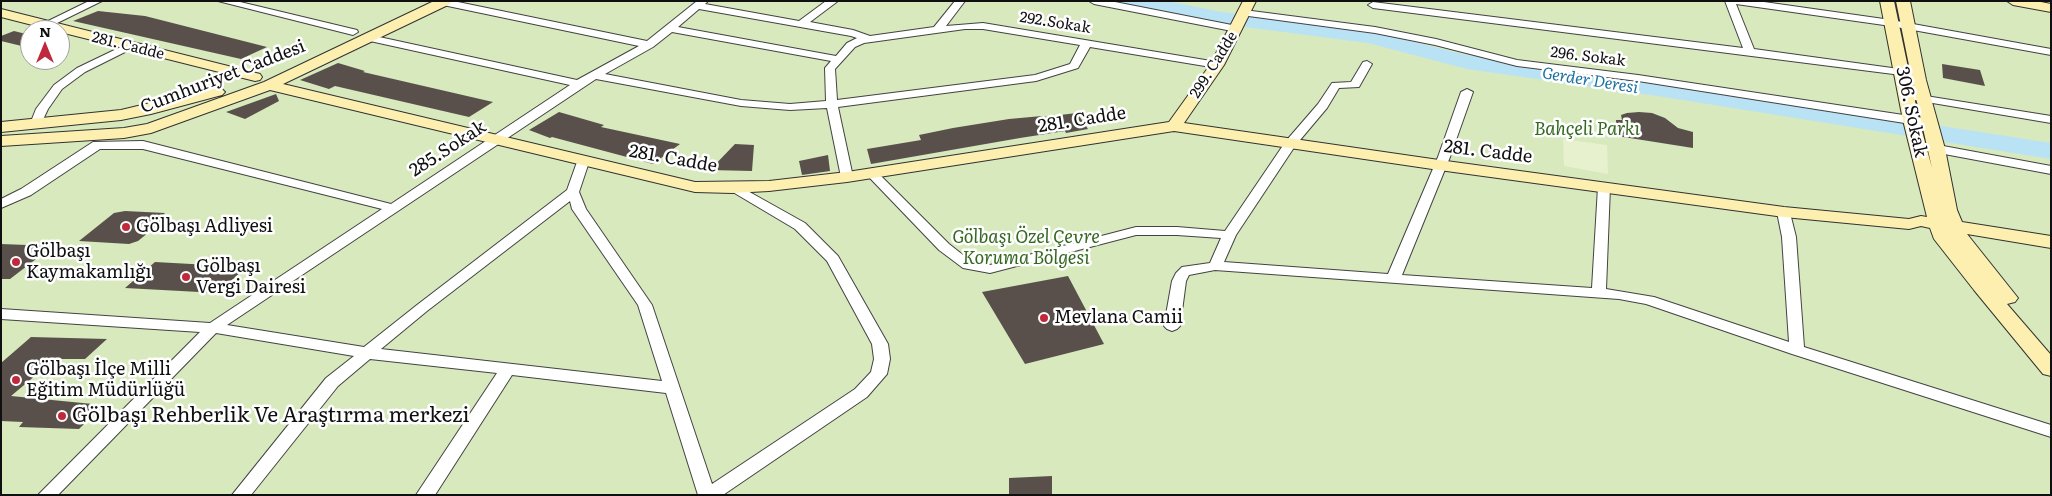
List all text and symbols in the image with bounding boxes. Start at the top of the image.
street label: 292.Sokak [1018,9,1092,37]
north arrow [20,20,70,70]
text: N [39,21,51,41]
street label: 281. Cadde [90,28,166,64]
street label: 299. Cadde [1186,28,1242,102]
street label: Cumhuriyet Caddesi [138,36,308,118]
street label: 296. Sokak [1549,43,1627,71]
water label: Gerder Deresi [1541,64,1639,98]
street label: 306. Sokak [1891,65,1931,159]
street label: 281. Cadde [1036,102,1128,138]
street label: 285.Sokak [406,116,490,182]
park label: Bahçeli Parkı [1534,119,1640,141]
street label: 281. Cadde [1443,136,1533,168]
street label: 281. Cadde [627,141,719,177]
place label: Gölbaşı Adliyesi [136,216,273,238]
marker: Gölbaşı Adliyesi [120,221,132,233]
park label: Gölbaşı Özel Çevre Koruma Bölgesi [952,227,1100,270]
place label: Gölbaşı Kaymakamlığı [26,241,151,284]
marker: Gölbaşı Kaymakamlığı [10,256,22,268]
place label: Gölbaşı Vergi Dairesi [196,256,306,298]
marker: Gölbaşı Vergi Dairesi [180,271,192,283]
place label: Mevlana Camii [1054,307,1183,329]
marker: Mevlana Camii [1038,312,1050,324]
place label: Gölbaşı İlçe Milli Eğitim Müdürlüğü [26,359,185,402]
marker: Gölbaşı İlçe Milli Eğitim Müdürlüğü [10,374,22,386]
place label: Gölbaşı Rehberlik Ve Araştırma merkezi [72,403,469,429]
marker: Gölbaşı Rehberlik Ve Araştırma merkezi [56,410,68,422]

